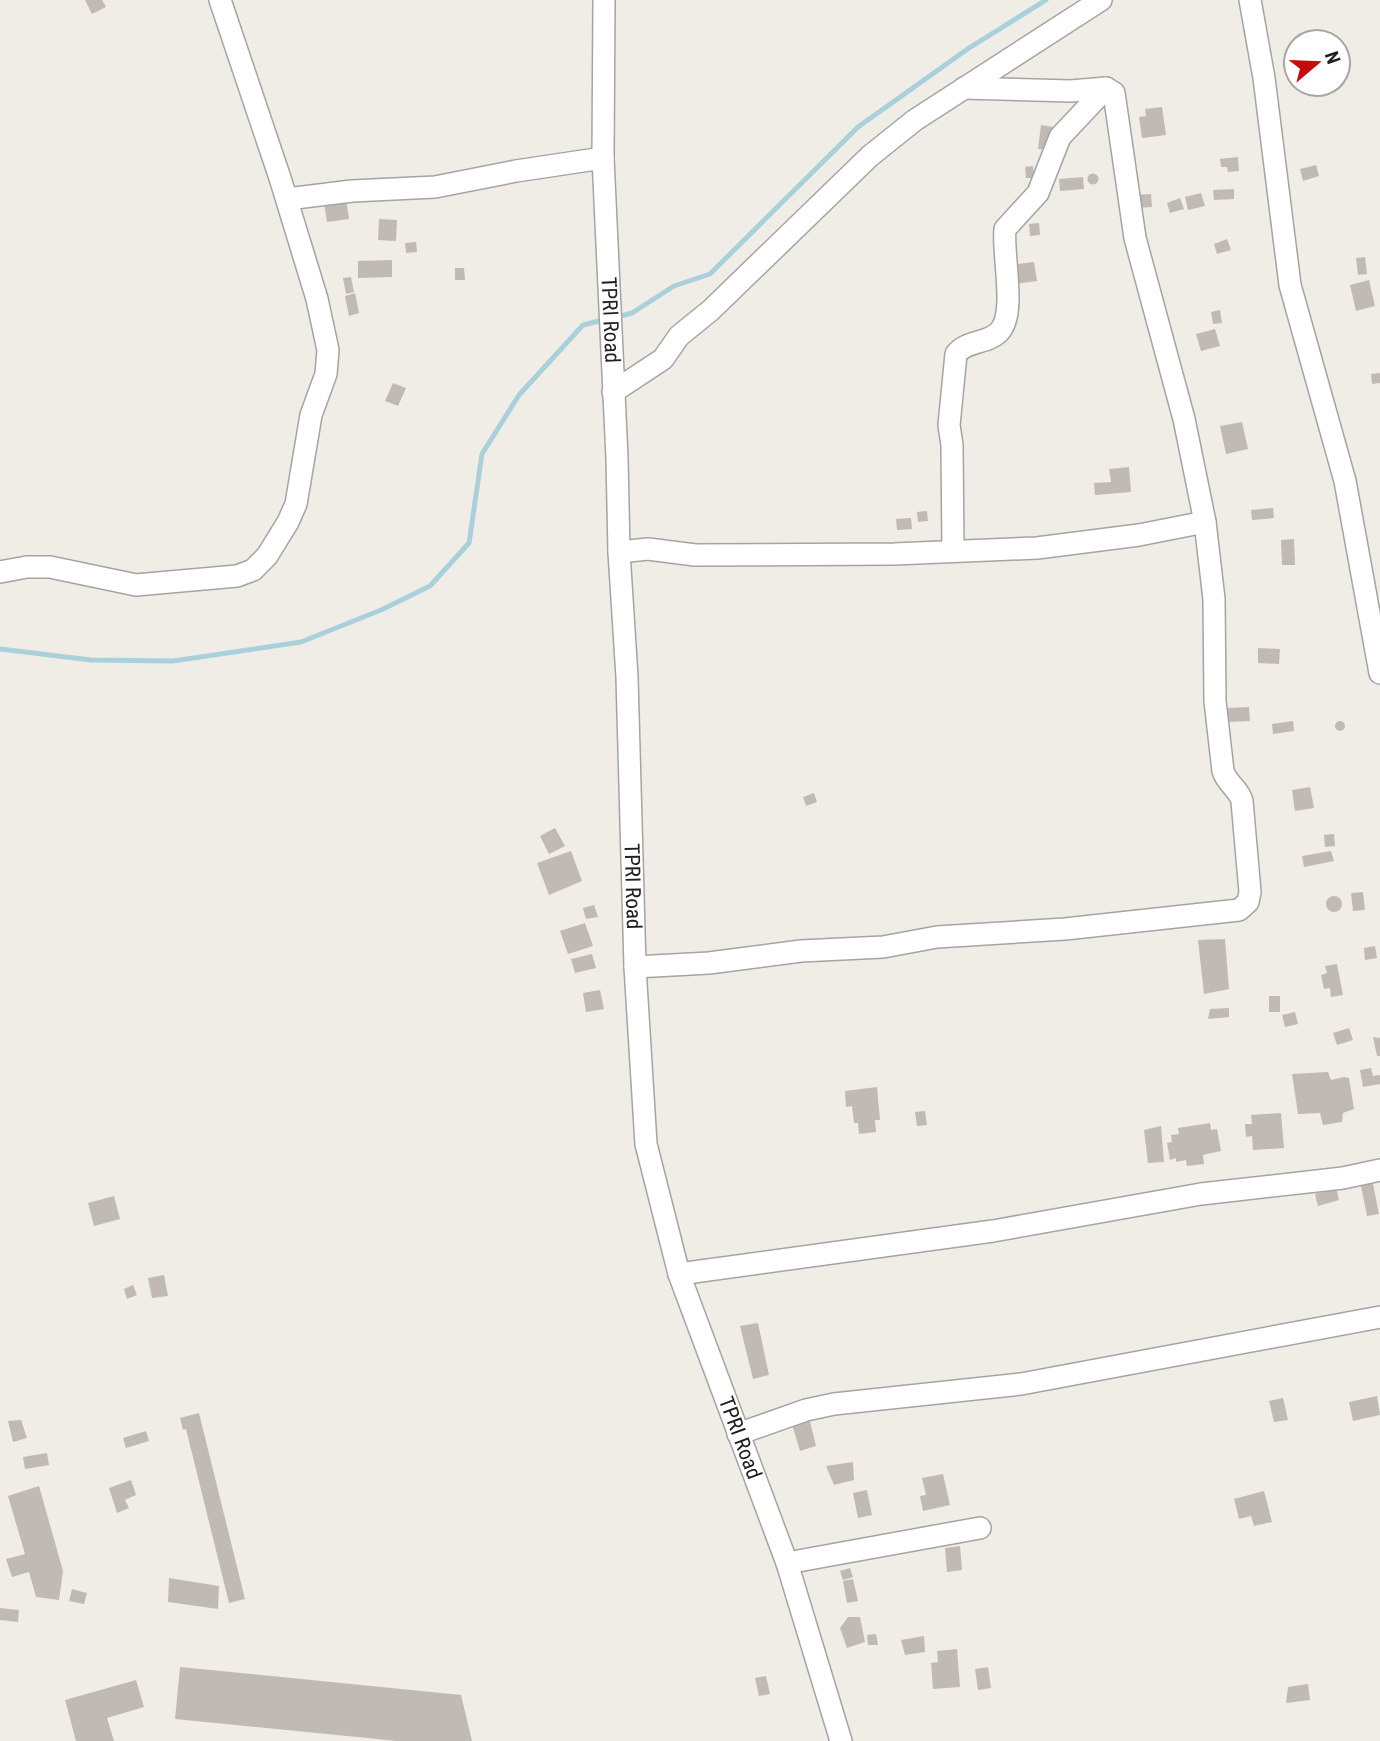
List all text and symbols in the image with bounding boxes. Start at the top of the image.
north arrow [1282,28,1352,98]
text: N [1320,48,1345,67]
street label: TPRI Road [597,276,625,363]
street label: TPRI Road [620,843,646,930]
street label: TPRI Road [714,1393,766,1482]

